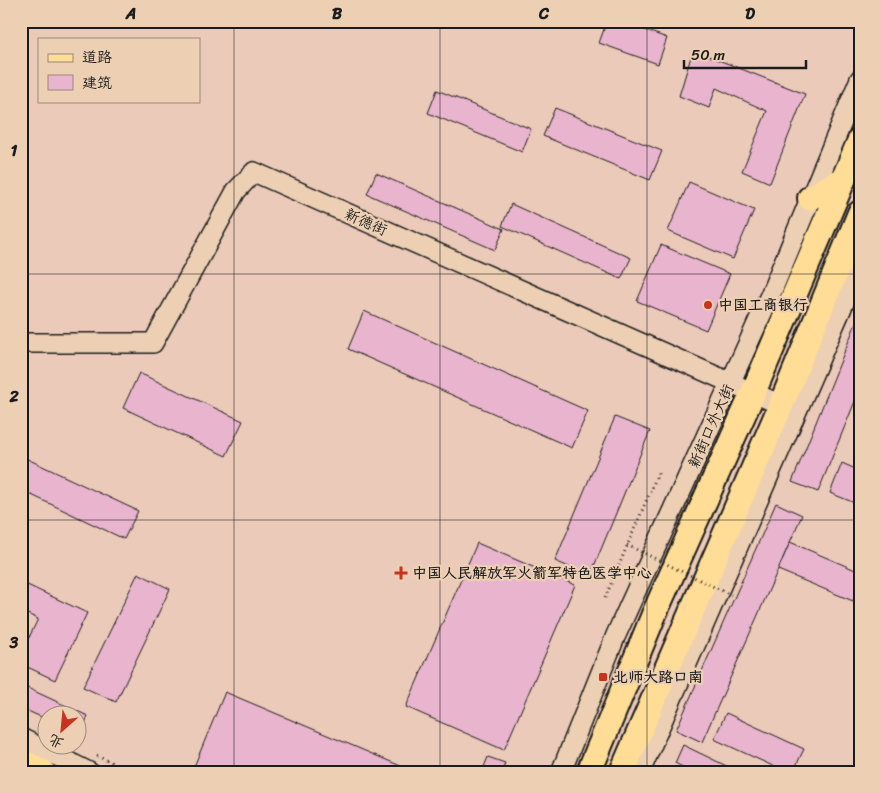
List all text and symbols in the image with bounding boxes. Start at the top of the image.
text: A [125,0,136,28]
text: B [332,0,343,28]
text: C [538,0,550,28]
text: D [745,0,755,28]
legend [38,38,200,102]
scale bar [684,38,806,70]
text: 50 m [691,42,726,68]
text: 道路 [82,44,112,70]
text: 建筑 [82,70,112,96]
text: 1 [11,136,18,165]
street label: 新德街 [340,201,392,243]
place label: 中国工商银行 [718,292,808,318]
marker: 中国工商银行 [702,299,714,311]
street label: 新街口外大街 [681,380,741,472]
text: 2 [8,382,19,411]
place label: 中国人民解放军火箭军特色医学中心 [412,560,652,586]
marker: 中国人民解放军火箭军特色医学中心 [394,566,408,580]
text: 3 [9,628,19,657]
place label: 北师大路口南 [613,664,703,690]
marker: 北师大路口南 [597,671,609,683]
north arrow [38,706,88,756]
text: 北 [44,727,68,755]

